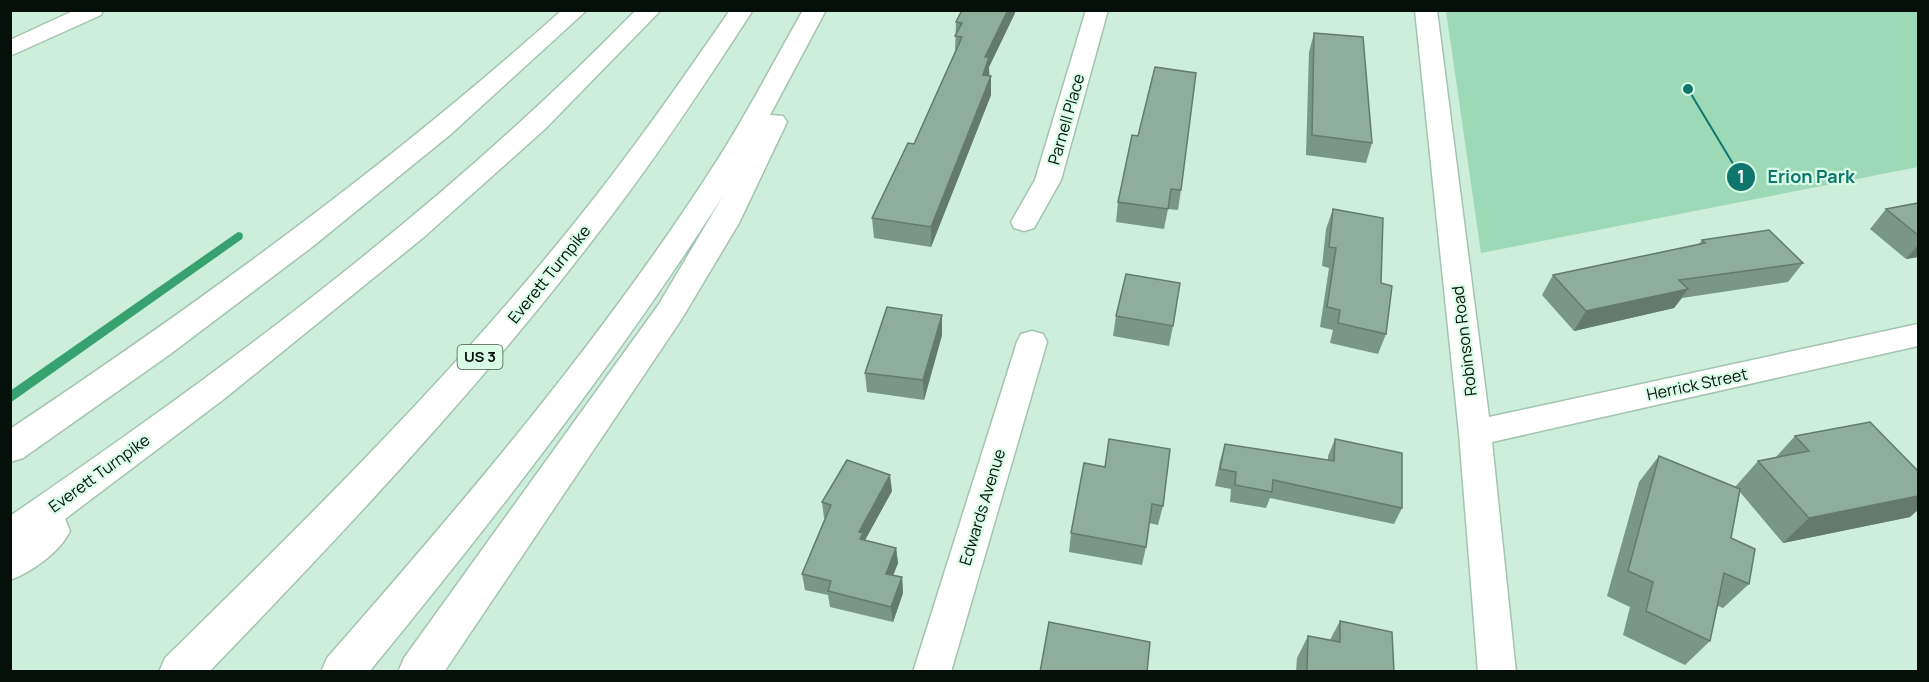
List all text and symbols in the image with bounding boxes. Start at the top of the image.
street label: Parnell Place [1043,71,1089,167]
callout: Erion Park [1726,159,1867,195]
text: 1 [1737,164,1745,188]
text: Erion Park [1767,164,1856,188]
street label: Everett Turnpike [503,220,595,328]
street label: Robinson Road [1446,285,1482,397]
road number: US 3 [458,345,502,369]
street label: Herrick Street [1645,363,1749,405]
street label: Everett Turnpike [44,429,154,517]
street label: Edwards Avenue [954,446,1010,568]

